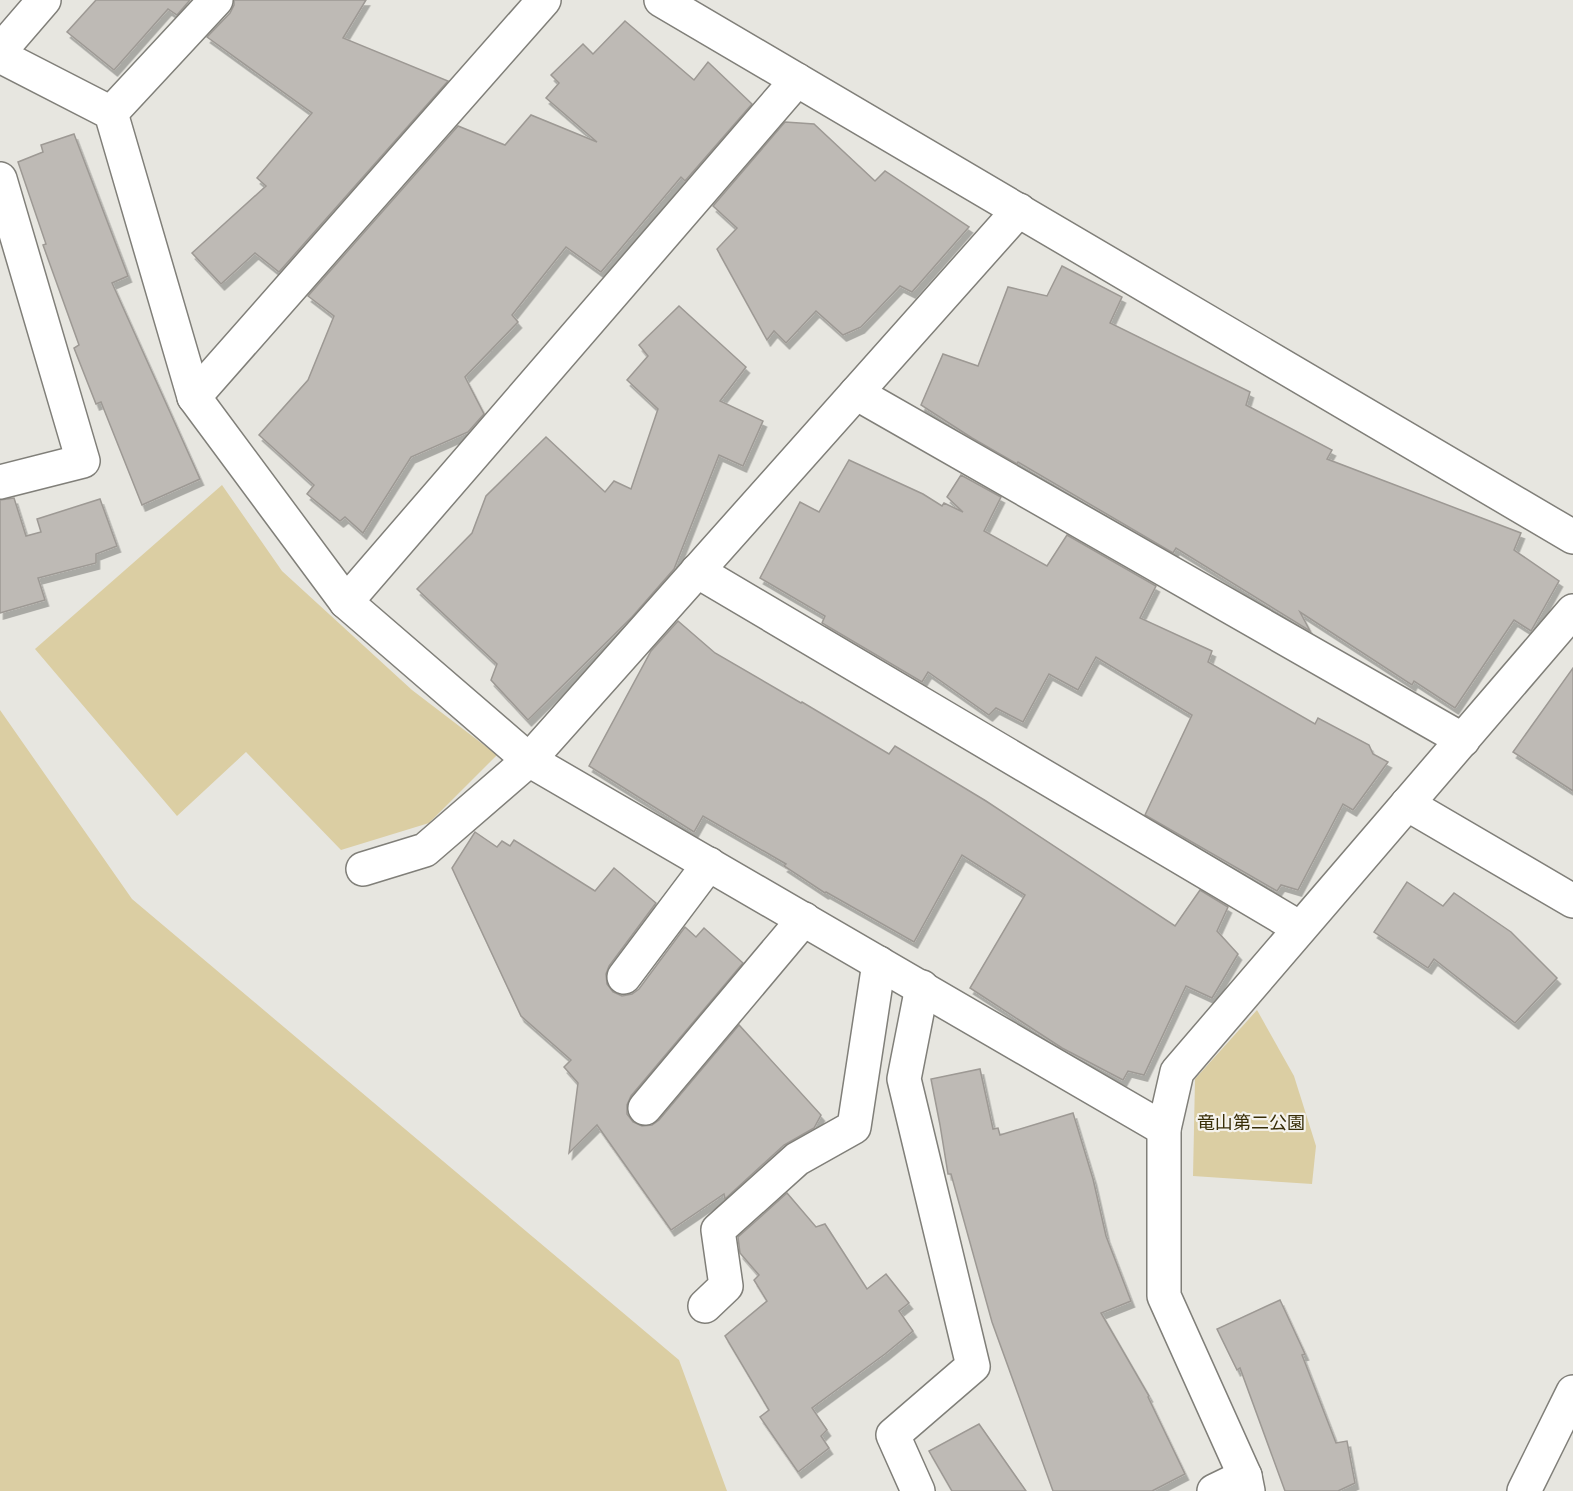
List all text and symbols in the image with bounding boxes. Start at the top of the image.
park label: 竜山第二公園 [1197,1112,1305,1134]

